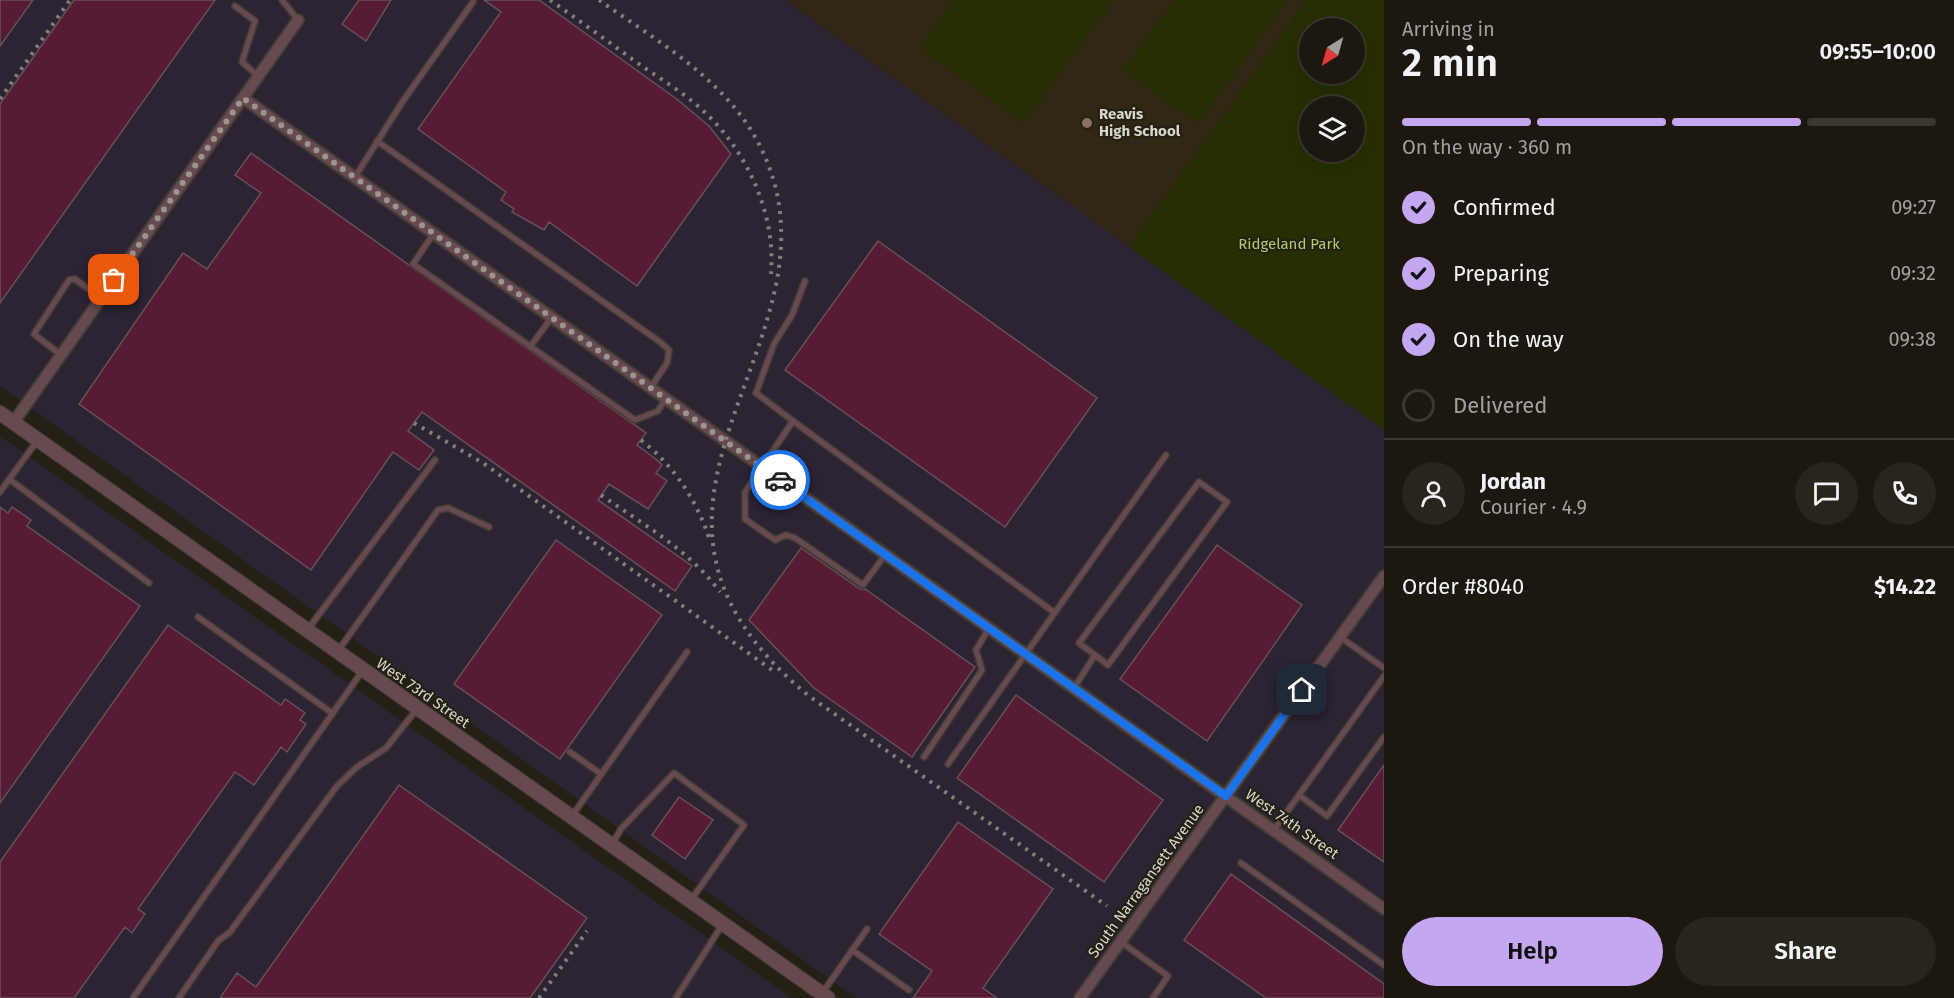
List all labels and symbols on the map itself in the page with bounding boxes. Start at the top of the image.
north arrow [1299,18,1365,84]
place label: Reavis High School [1099,105,1181,140]
marker: Reavis High School [1080,116,1094,130]
park label: Ridgeland Park [1238,235,1340,253]
pin [88,254,139,305]
courier [750,450,810,510]
street label: West 73rd Street [373,654,474,732]
pin [1276,664,1327,715]
street label: West 74th Street [1242,785,1343,863]
street label: South Narragansett Avenue [1084,801,1208,961]

